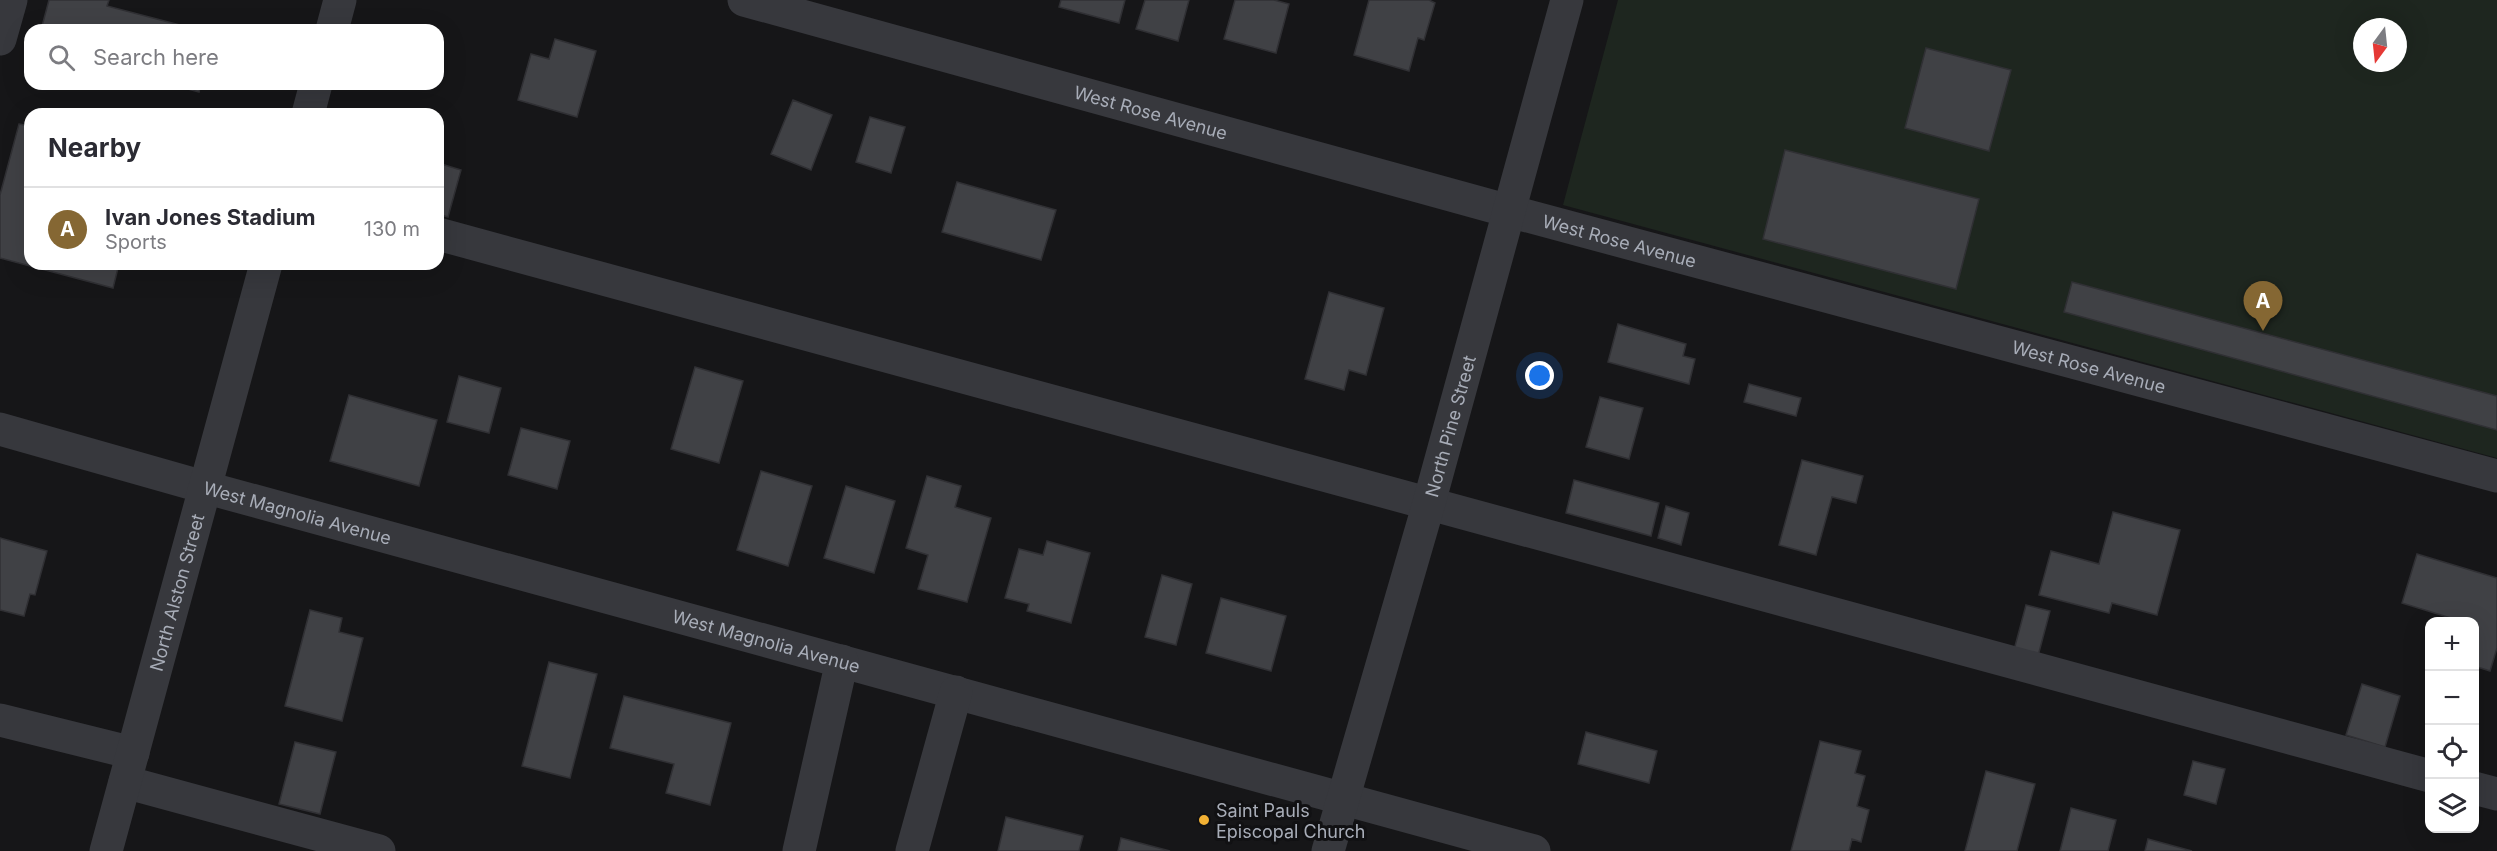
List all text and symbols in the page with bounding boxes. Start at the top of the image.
north arrow [2353,18,2407,72]
search box [24,24,444,90]
icon: search [45,41,78,74]
text: Search here [93,44,219,70]
street label: West Rose Avenue [1072,81,1230,143]
text: Nearby [48,132,141,163]
text: Ivan Jones Stadium [105,204,316,230]
street label: West Rose Avenue [1540,210,1699,271]
text: A [60,217,75,241]
text: 130 m [364,217,420,241]
text: Sports [105,230,167,254]
pin: A [2244,282,2282,331]
street label: West Rose Avenue [2010,336,2168,397]
street label: North Pine Street [1421,353,1480,499]
your location [1525,361,1554,390]
street label: West Magnolia Avenue [201,477,394,548]
street label: North Alston Street [145,511,208,674]
street label: West Magnolia Avenue [670,605,862,677]
map controls [2425,617,2479,833]
button: + [2425,617,2479,671]
button: − [2425,671,2479,725]
button: locate [2425,725,2479,779]
button: layers [2425,779,2479,833]
place label: Saint Pauls Episcopal Church [1216,800,1365,842]
marker: Saint Pauls Episcopal Church [1197,813,1211,827]

